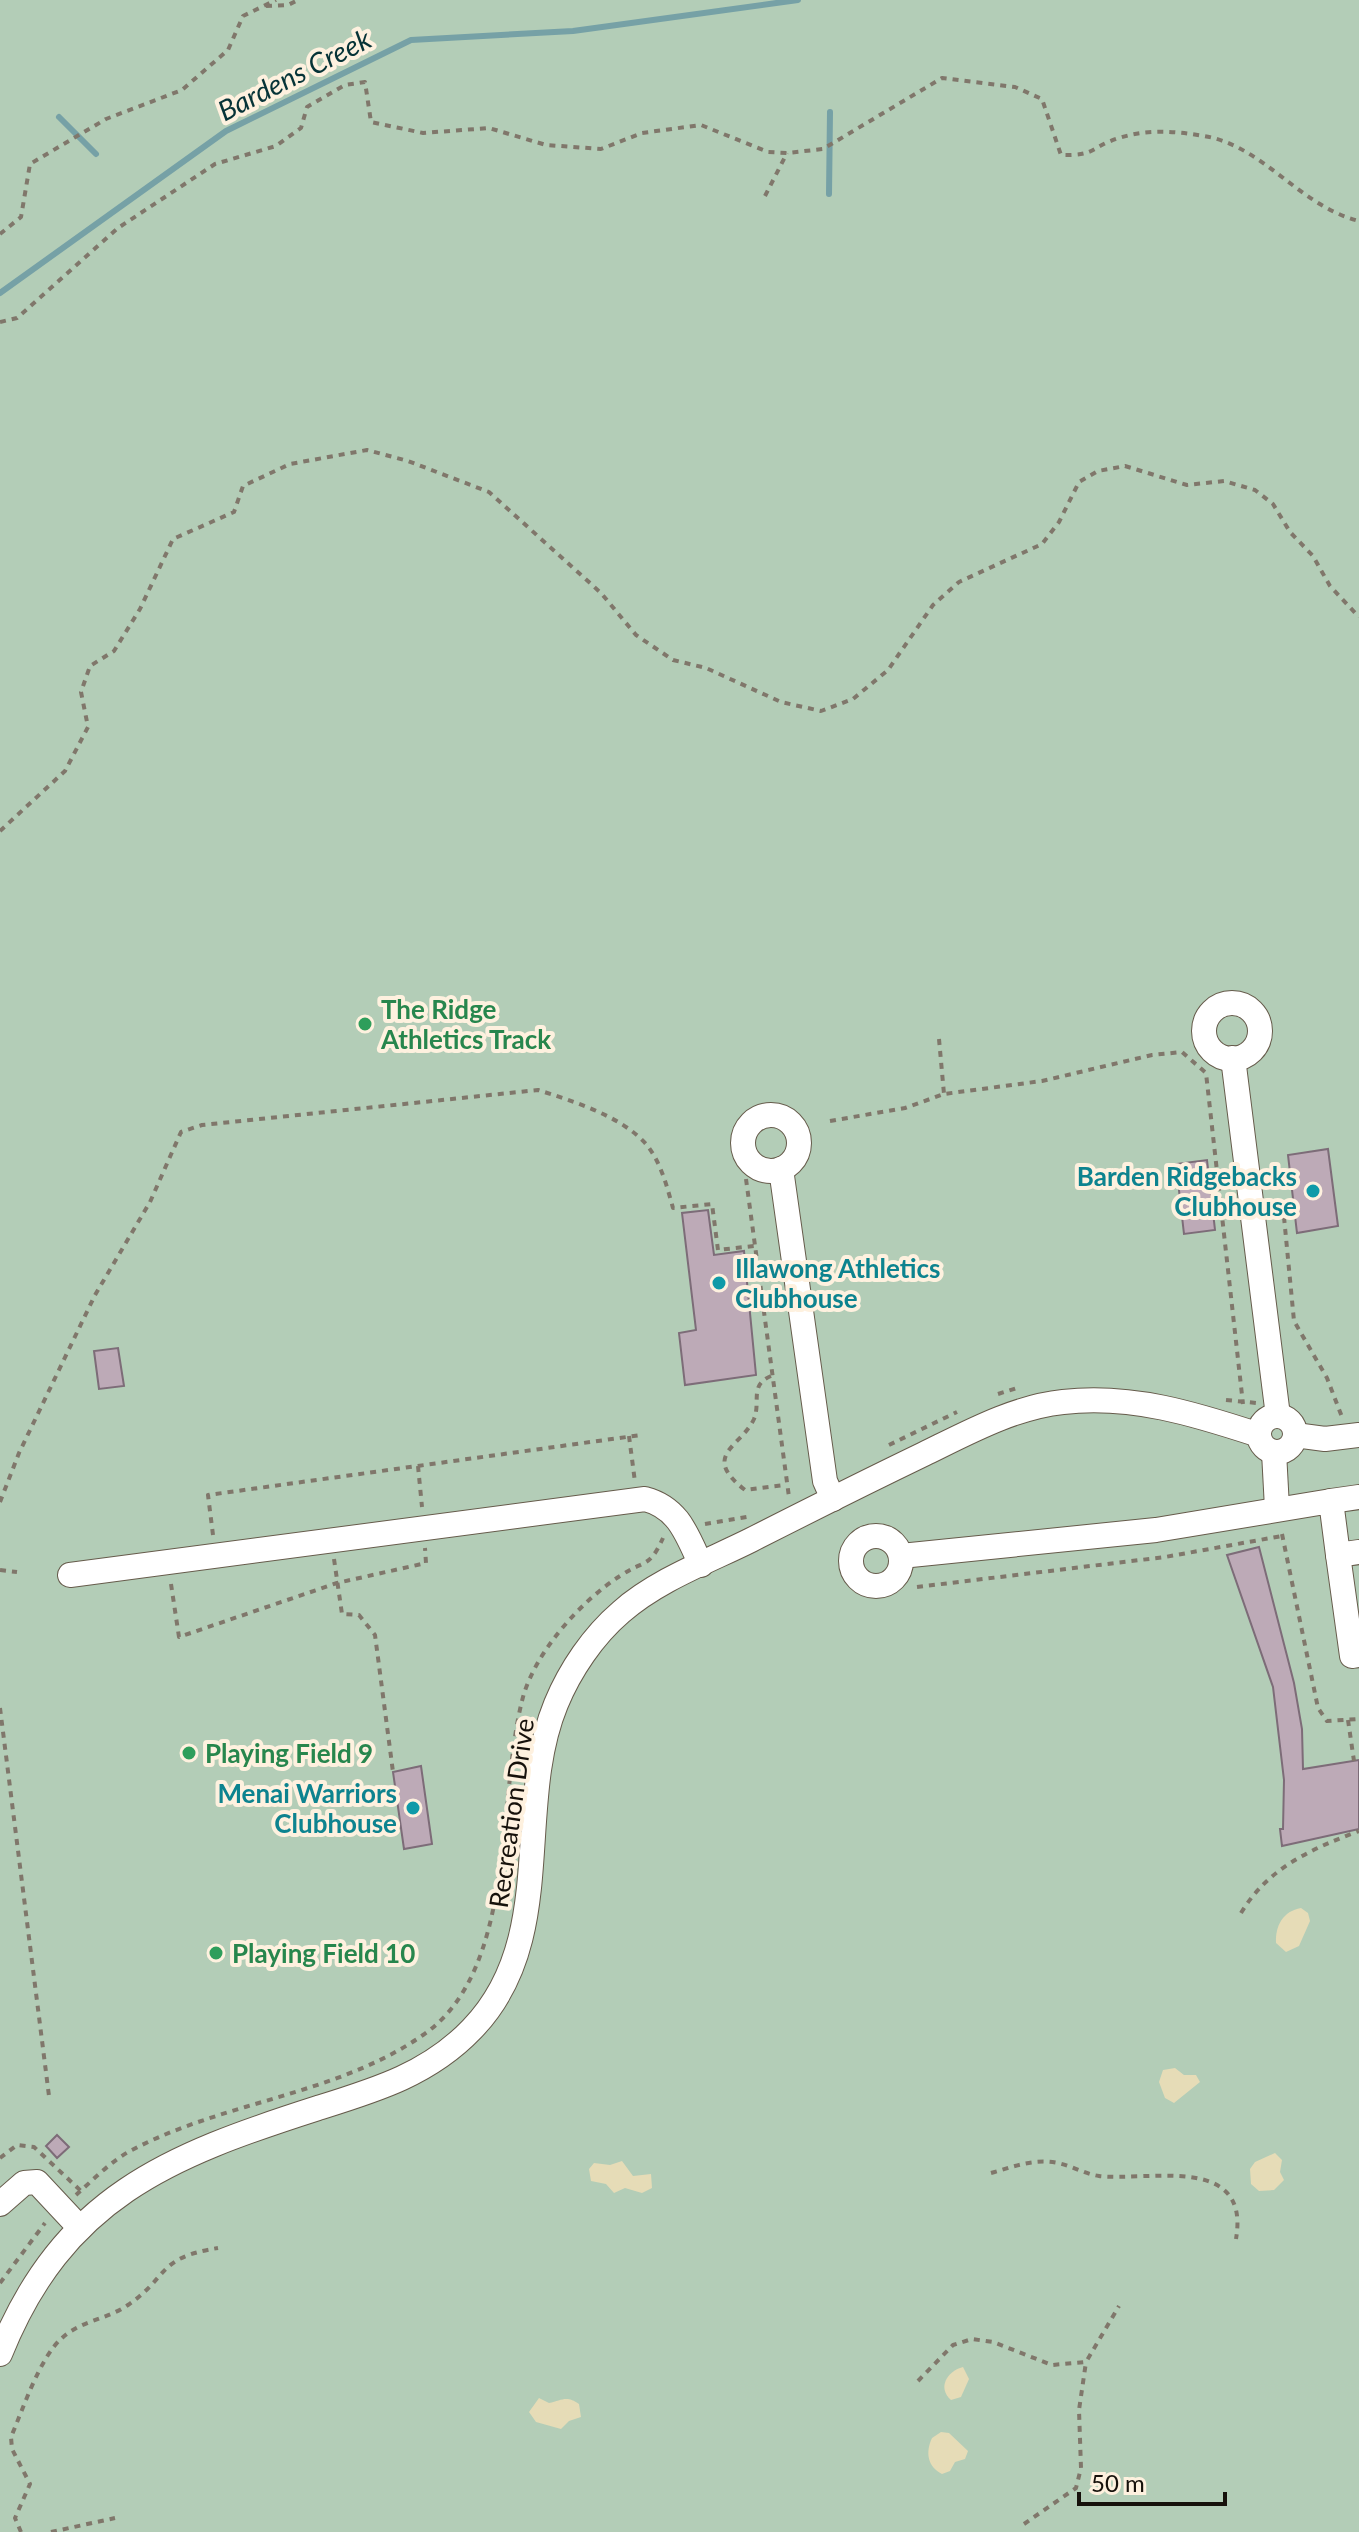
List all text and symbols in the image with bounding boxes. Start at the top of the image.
water label: Bardens Creek [212,21,377,127]
place label: The Ridge Athletics Track [380,993,551,1055]
marker: The Ridge Athletics Track [356,1015,374,1033]
place label: Barden Ridgebacks Clubhouse [1077,1160,1297,1222]
marker: Barden Ridgebacks Clubhouse [1304,1182,1322,1200]
place label: Illawong Athletics Clubhouse [735,1252,940,1314]
marker: Illawong Athletics Clubhouse [710,1274,728,1292]
street label: Recreation Drive [482,1716,540,1910]
place label: Playing Field 9 [205,1737,373,1769]
marker: Playing Field 9 [180,1744,198,1762]
place label: Menai Warriors Clubhouse [217,1777,397,1839]
marker: Menai Warriors Clubhouse [404,1799,422,1817]
place label: Playing Field 10 [232,1937,415,1969]
marker: Playing Field 10 [207,1944,225,1962]
scale bar [1079,2456,1225,2506]
text: 50 m [1091,2468,1145,2497]

